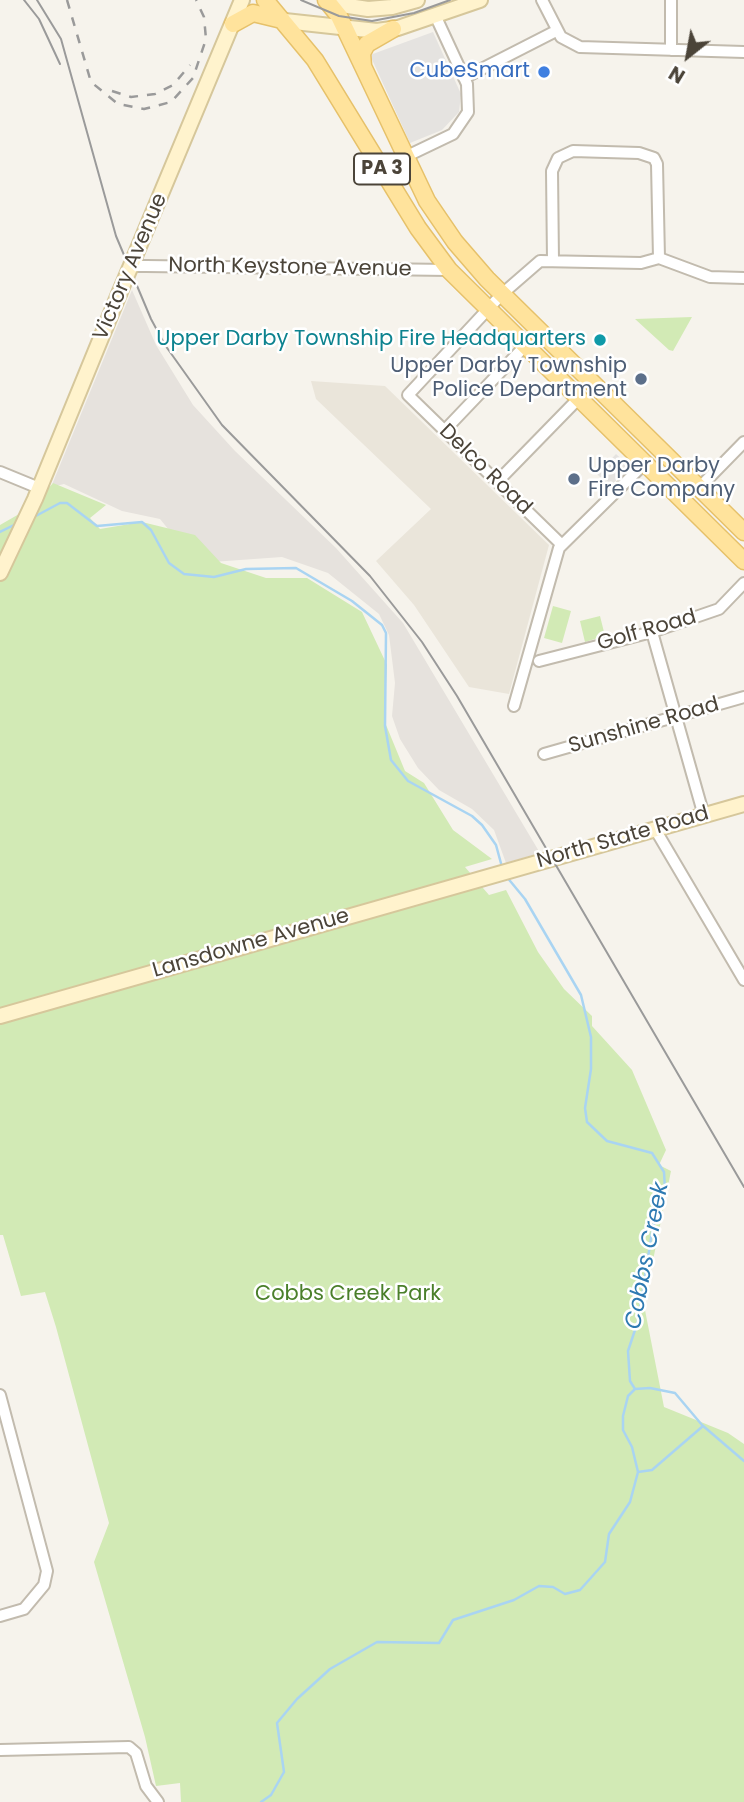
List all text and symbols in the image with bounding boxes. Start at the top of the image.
north arrow [653,21,723,91]
place label: CubeSmart [410,59,530,85]
text: N [664,59,690,90]
marker: CubeSmart [536,64,552,80]
road number: PA 3 [354,154,410,184]
street label: Victory Avenue [89,190,173,344]
street label: North Keystone Avenue [168,253,412,283]
place label: Upper Darby Township Fire Headquarters [156,327,586,353]
marker: Upper Darby Township Fire Headquarters [592,332,608,348]
place label: Upper Darby Township Police Department [390,354,627,404]
marker: Upper Darby Township Police Department [633,371,649,387]
street label: Delco Road [433,419,537,521]
place label: Upper Darby Fire Company [588,454,735,504]
marker: Upper Darby Fire Company [566,471,582,487]
street label: Golf Road [594,605,700,657]
street label: Sunshine Road [566,692,722,760]
street label: North State Road [534,801,712,875]
street label: Lansdowne Avenue [150,904,352,984]
water label: Cobbs Creek [620,1180,676,1332]
park label: Cobbs Creek Park [255,1282,441,1308]

